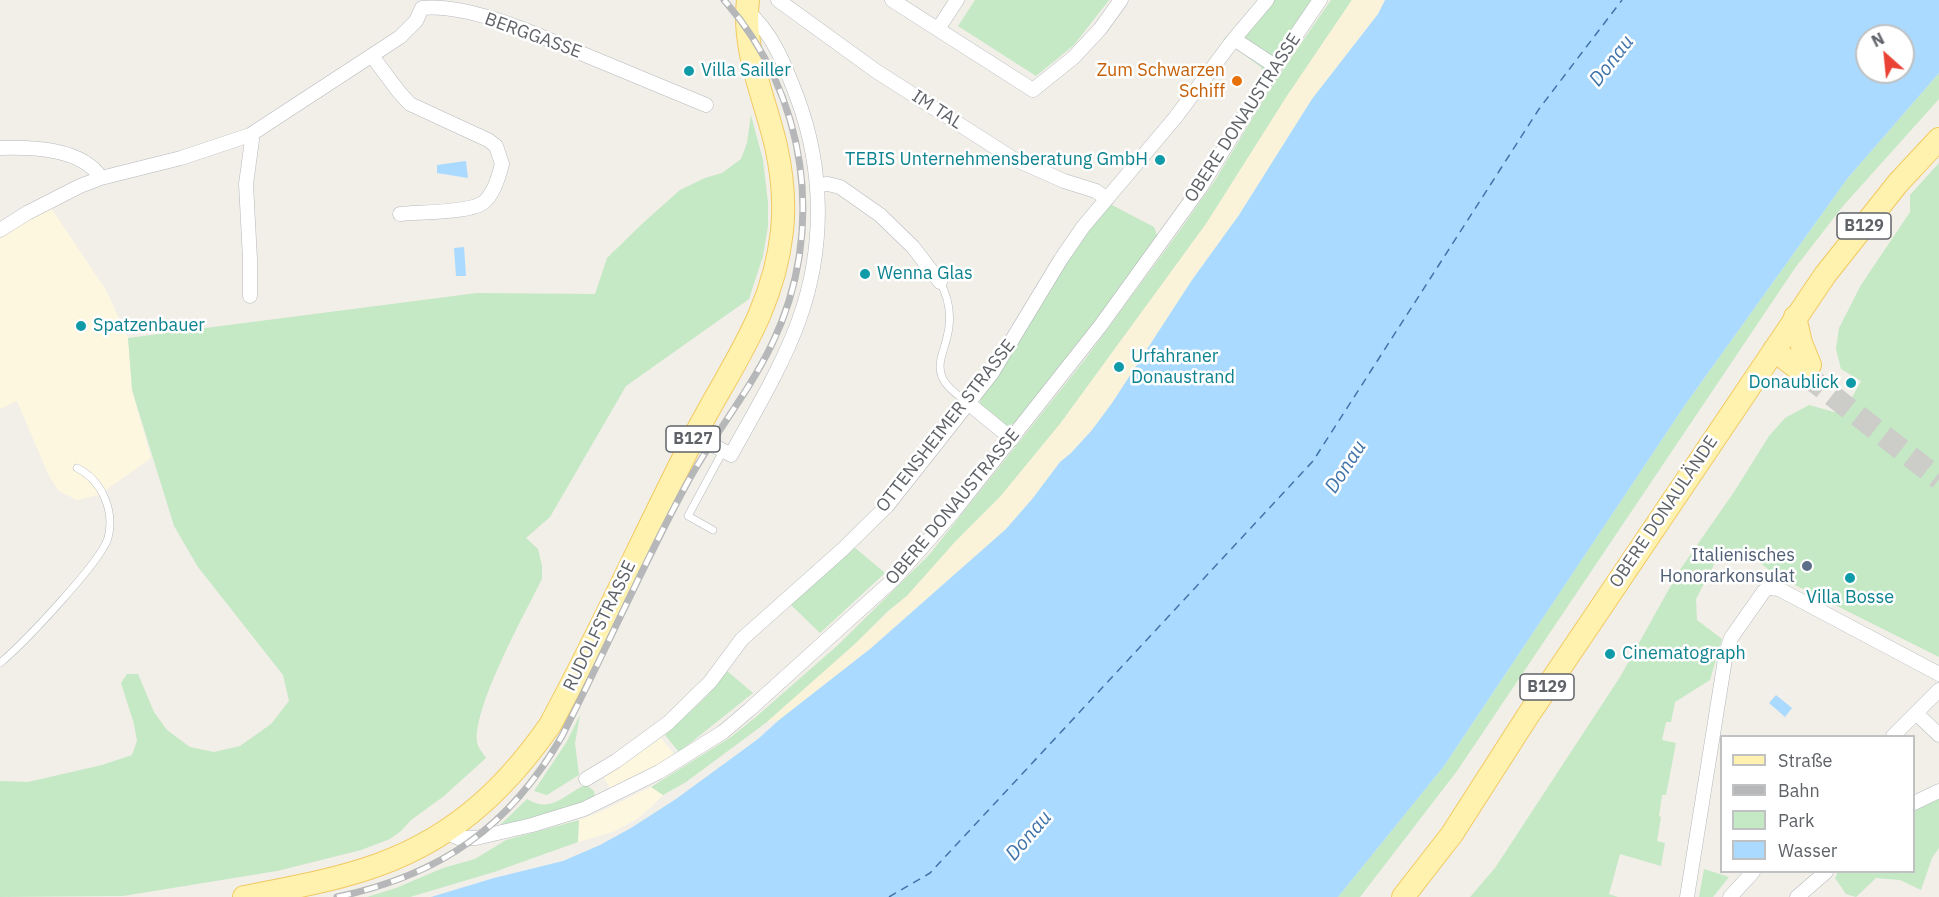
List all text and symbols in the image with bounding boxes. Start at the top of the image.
street label: BERGGASSE [482,9,584,63]
north arrow [1855,24,1915,84]
text: N [1868,28,1887,51]
street label: OBERE DONAUSTRASSE [1180,29,1306,207]
water label: Donau [1585,31,1639,91]
place label: Villa Sailler [701,60,791,82]
place label: Zum Schwarzen Schiff [1097,60,1225,103]
marker: Villa Sailler [682,64,696,78]
marker: Zum Schwarzen Schiff [1230,74,1244,88]
street label: IM TAL [908,86,966,134]
place label: TEBIS Unternehmensberatung GmbH [845,149,1148,171]
marker: TEBIS Unternehmensberatung GmbH [1153,153,1167,167]
road number: B129 [1837,213,1891,239]
place label: Wenna Glas [877,263,973,285]
marker: Wenna Glas [858,267,872,281]
place label: Spatzenbauer [93,315,205,337]
marker: Spatzenbauer [74,319,88,333]
street label: OTTENSHEIMER STRASSE [872,335,1020,517]
place label: Urfahraner Donaustrand [1131,346,1235,388]
marker: Urfahraner Donaustrand [1112,360,1126,374]
place label: Donaublick [1748,372,1839,394]
marker: Donaublick [1844,376,1858,390]
street label: OBERE DONAUSTRASSE [881,425,1025,589]
road number: B127 [666,426,720,452]
street label: OBERE DONAULÄNDE [1605,432,1723,592]
water label: Donau [1320,436,1372,498]
place label: Italienisches Honorarkonsulat [1660,545,1795,588]
street label: RUDOLFSTRASSE [559,557,641,695]
marker: Italienisches Honorarkonsulat [1800,559,1814,573]
marker: Villa Bosse [1843,571,1857,585]
place label: Villa Bosse [1806,587,1894,609]
place label: Cinematograph [1622,643,1746,665]
marker: Cinematograph [1603,647,1617,661]
road number: B129 [1520,674,1574,700]
legend [1720,735,1915,873]
text: Straße [1778,749,1832,772]
text: Bahn [1778,779,1820,802]
water label: Donau [1001,806,1057,866]
text: Park [1778,809,1814,832]
text: Wasser [1778,839,1837,862]

